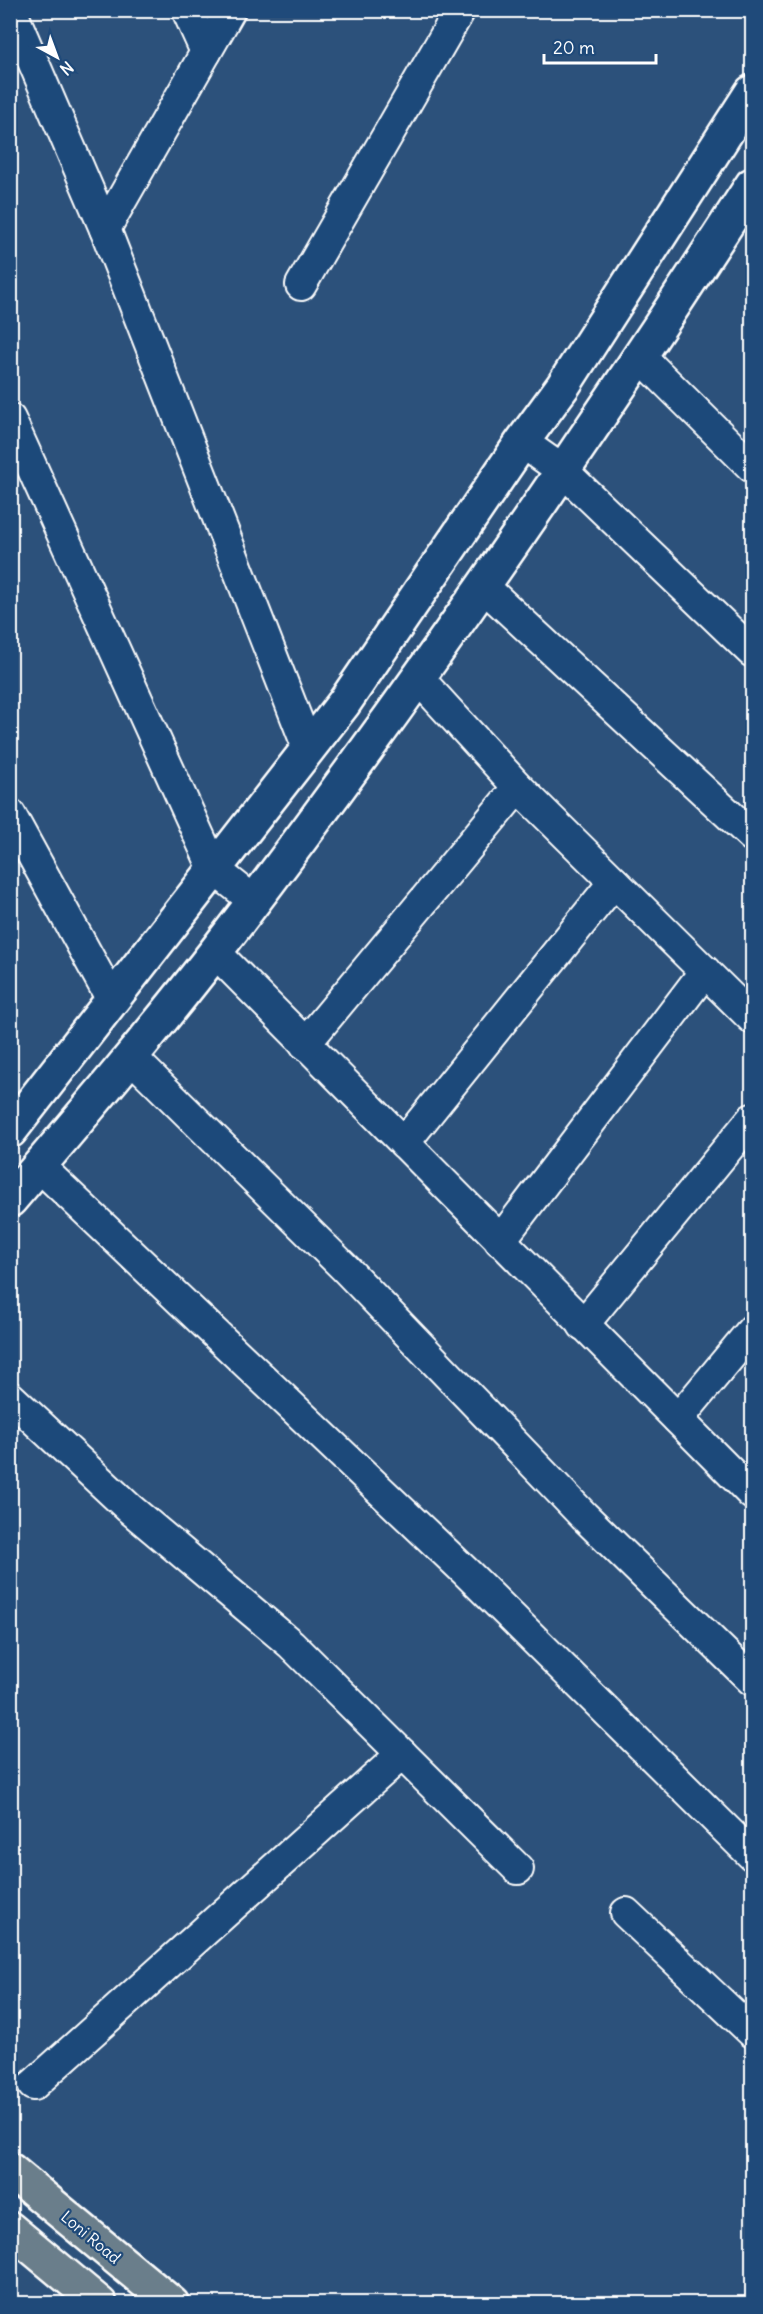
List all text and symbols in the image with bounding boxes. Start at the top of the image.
north arrow [27,27,87,87]
scale bar [544,27,656,65]
text: 20 m [553,36,595,59]
text: N [56,57,78,79]
street label: Loni Road [57,2206,125,2268]

